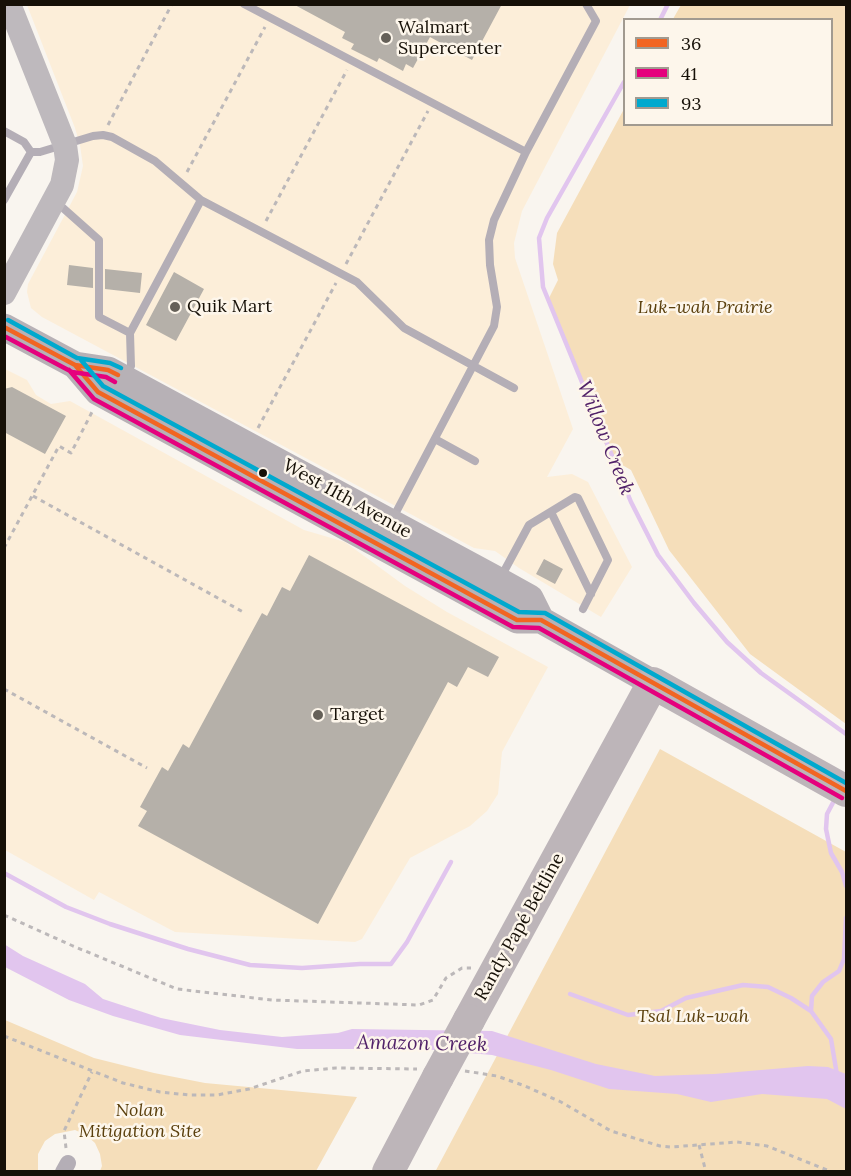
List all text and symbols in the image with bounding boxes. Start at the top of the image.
place label: Walmart Supercenter [398,17,502,60]
legend [623,18,833,126]
marker: Walmart Supercenter [379,31,393,45]
text: 36 [681,32,701,55]
text: 41 [681,62,697,85]
text: 93 [681,92,701,115]
place label: Quik Mart [187,296,272,318]
park label: Luk-wah Prairie [637,297,773,319]
marker: Quik Mart [168,300,182,314]
water label: Willow Creek [571,377,639,499]
street label: West 11th Avenue [279,455,415,543]
unlabelled marker [257,467,269,479]
place label: Target [330,704,385,726]
marker: Target [311,708,325,722]
street label: Randy Papé Beltline [471,850,569,1004]
park label: Tsal Luk-wah [637,1006,749,1028]
water label: Amazon Creek [357,1031,487,1057]
park label: Nolan Mitigation Site [79,1100,201,1142]

